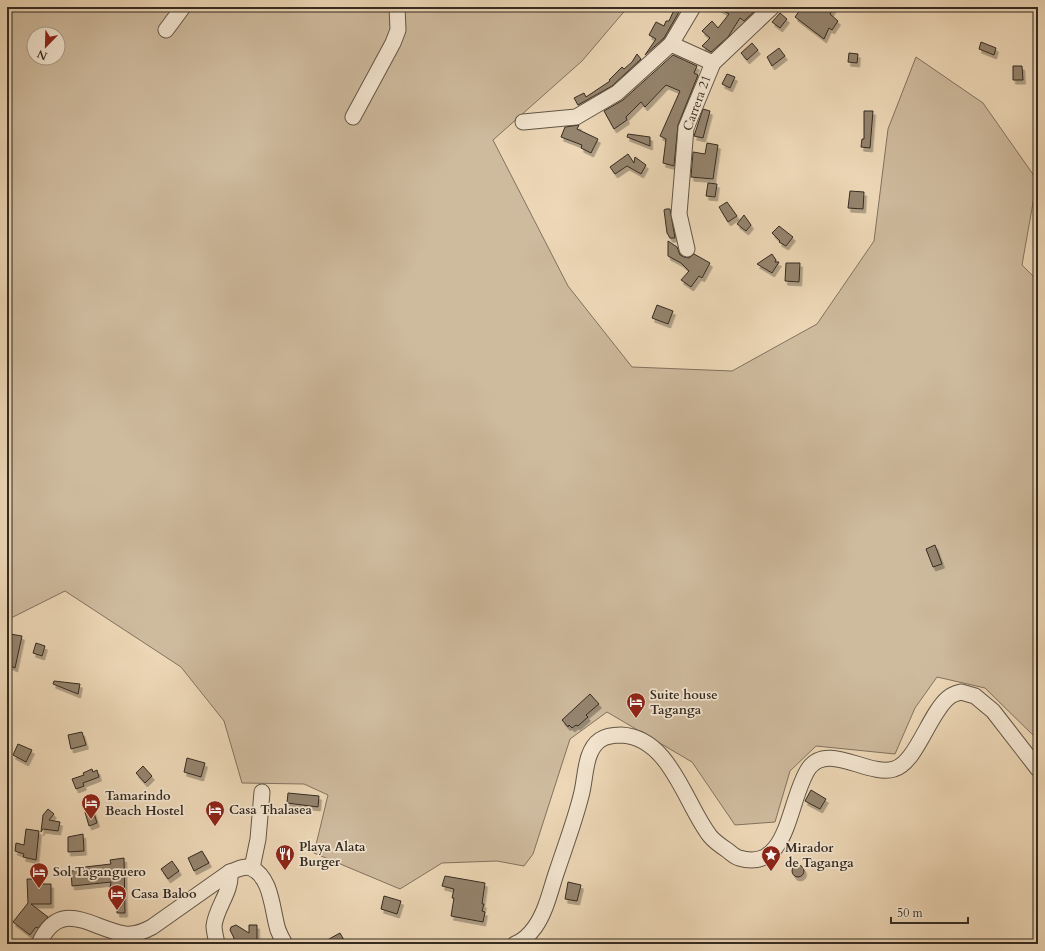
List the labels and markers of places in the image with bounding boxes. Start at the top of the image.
place label: Suite house Taganga [650,686,718,719]
hotel icon: Suite house Taganga [625,691,647,719]
place label: Tamarindo Beach Hostel [105,787,184,820]
hotel icon: Tamarindo Beach Hostel [80,792,102,820]
hotel icon: Casa Thalasea [204,799,226,827]
place label: Casa Thalasea [229,801,313,819]
place label: Playa Alata Burger [299,838,366,871]
place label: Mirador de Taganga [785,839,854,872]
restaurant icon: Playa Alata Burger [274,843,296,871]
place icon: Mirador de Taganga [760,844,782,872]
hotel icon: Sol Taganguero [28,861,50,889]
place label: Sol Taganguero [53,863,146,881]
hotel icon: Casa Baloo [106,883,128,911]
place label: Casa Baloo [131,885,197,903]

